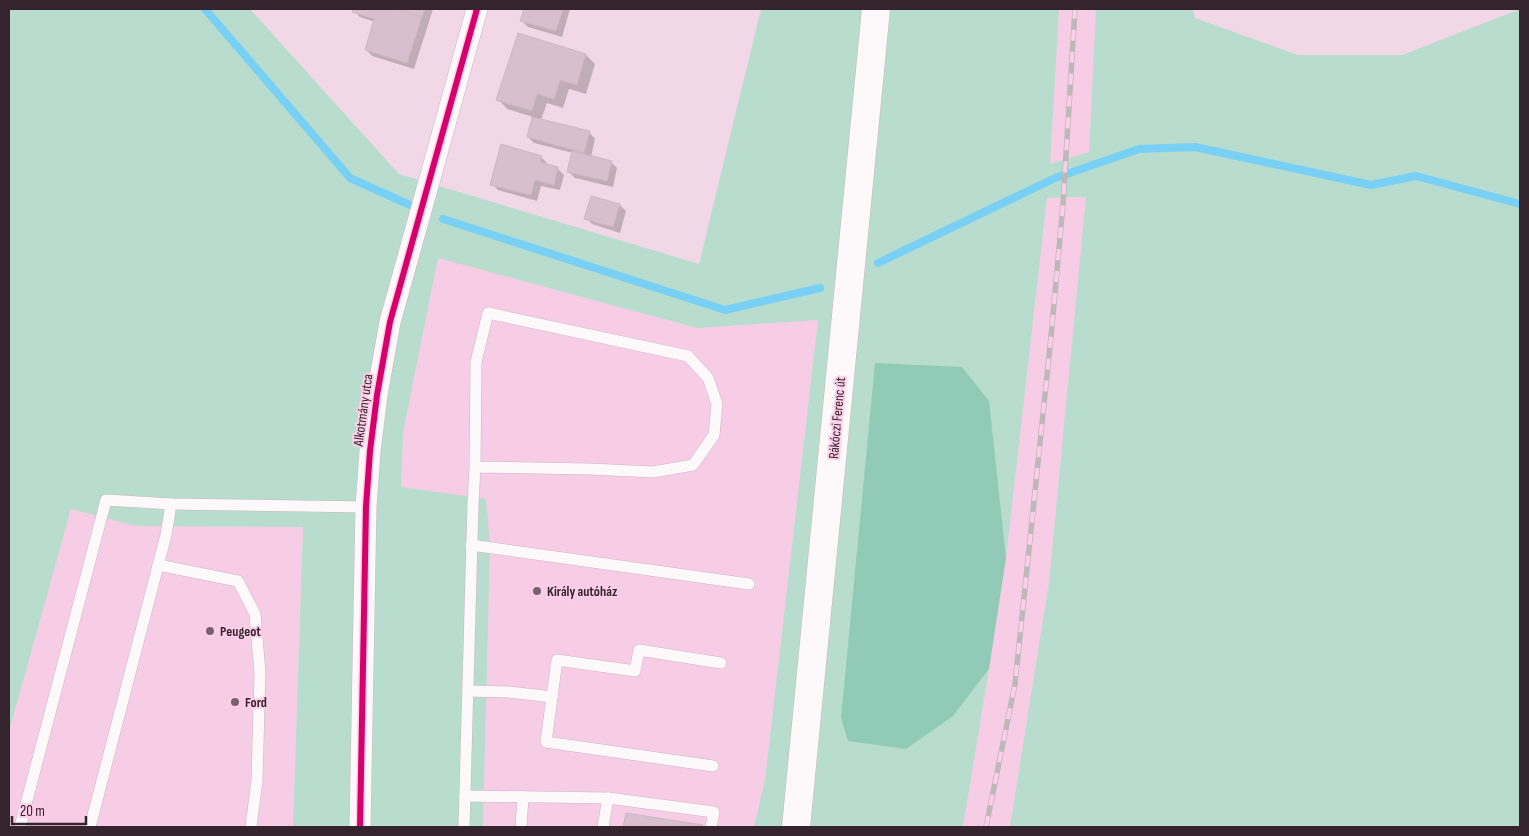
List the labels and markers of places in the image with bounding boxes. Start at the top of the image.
place label: Király autóház [547,583,618,600]
marker: Király autóház [531,585,543,597]
place label: Peugeot [220,623,261,640]
marker: Peugeot [204,625,216,637]
place label: Ford [245,694,267,711]
marker: Ford [229,696,241,708]

